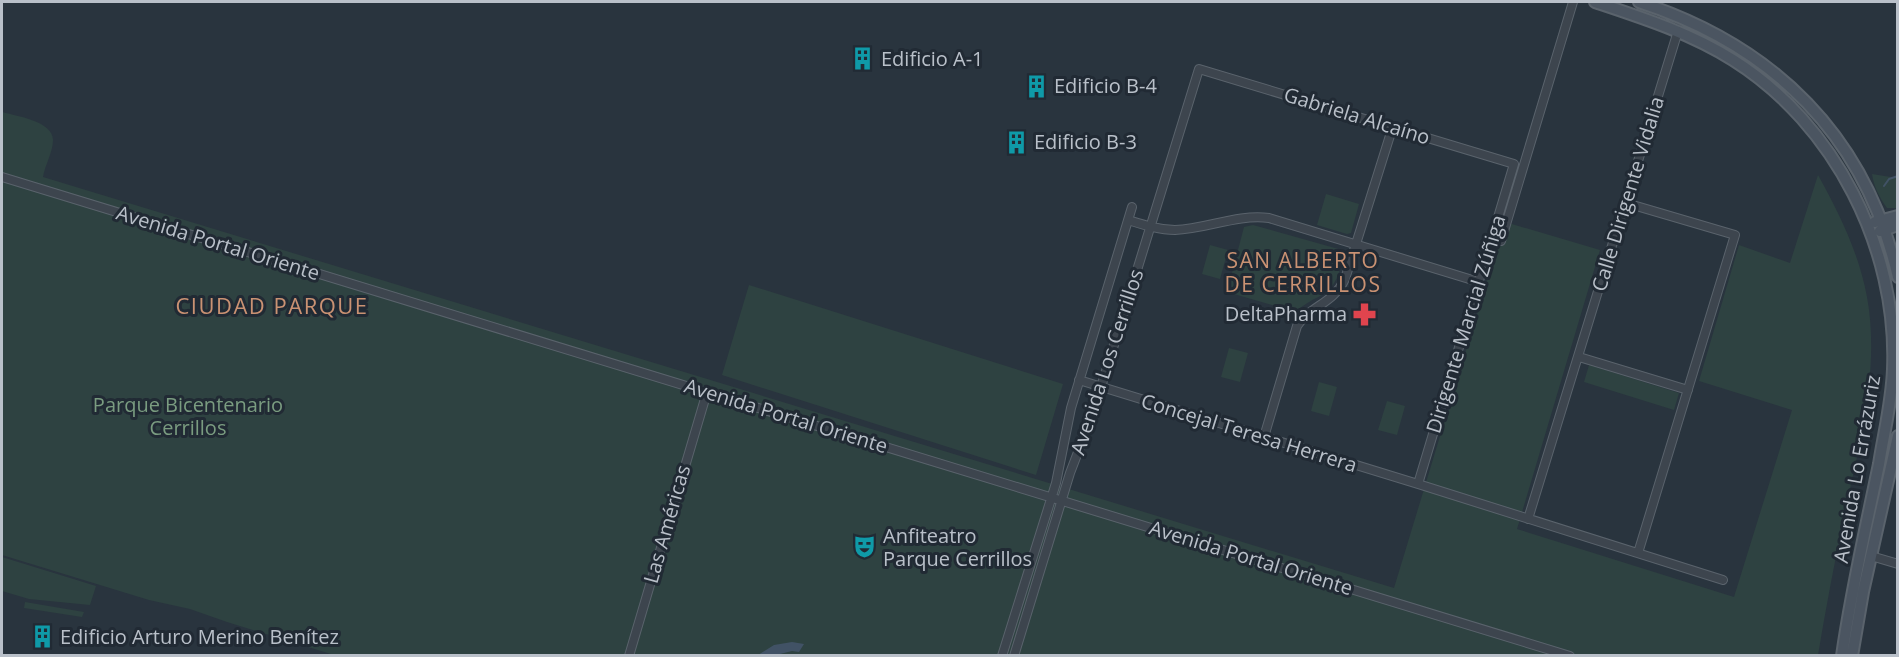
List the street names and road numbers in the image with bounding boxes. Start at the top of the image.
street label: Gabriela Alcaíno [1281,80,1434,151]
street label: Calle Dirigente Vidalia [1585,93,1670,295]
street label: Avenida Portal Oriente [113,199,323,286]
street label: Dirigente Marcial Zúñiga [1419,211,1512,436]
street label: Avenida Los Cerrillos [1064,266,1149,458]
street label: Avenida Portal Oriente [681,372,891,459]
street label: Avenida Lo Errázuriz [1827,373,1886,565]
street label: Concejal Teresa Herrera [1138,387,1360,478]
street label: Las Américas [637,461,696,586]
street label: Avenida Portal Oriente [1146,514,1356,601]

